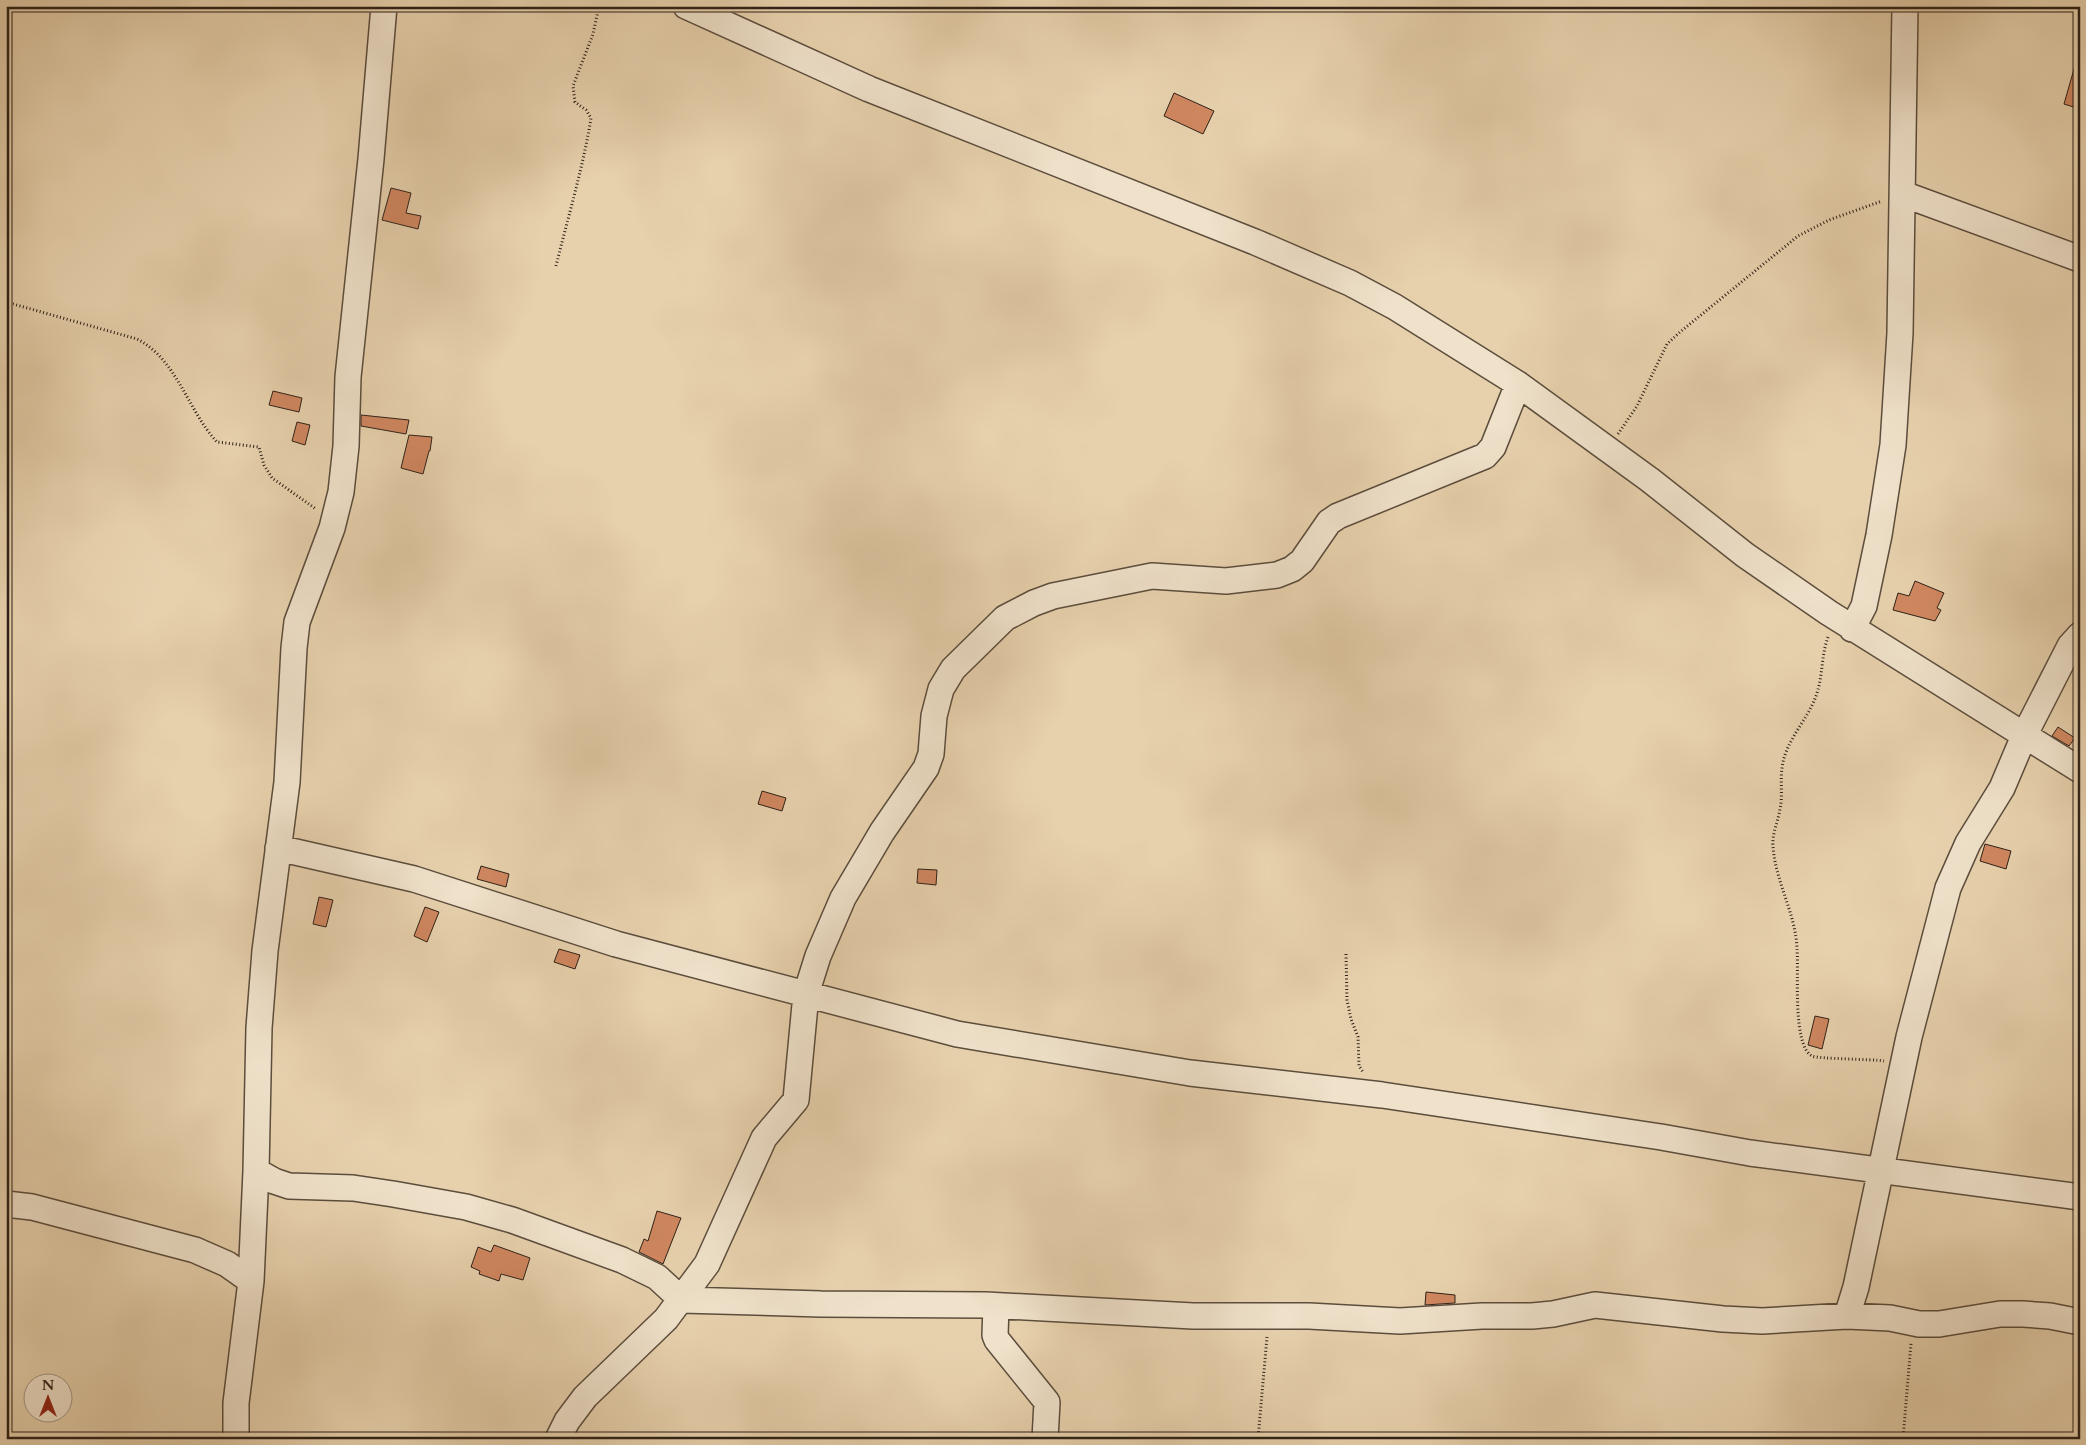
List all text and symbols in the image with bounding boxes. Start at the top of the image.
north arrow [22,1372,72,1422]
text: N [42,1376,54,1395]

